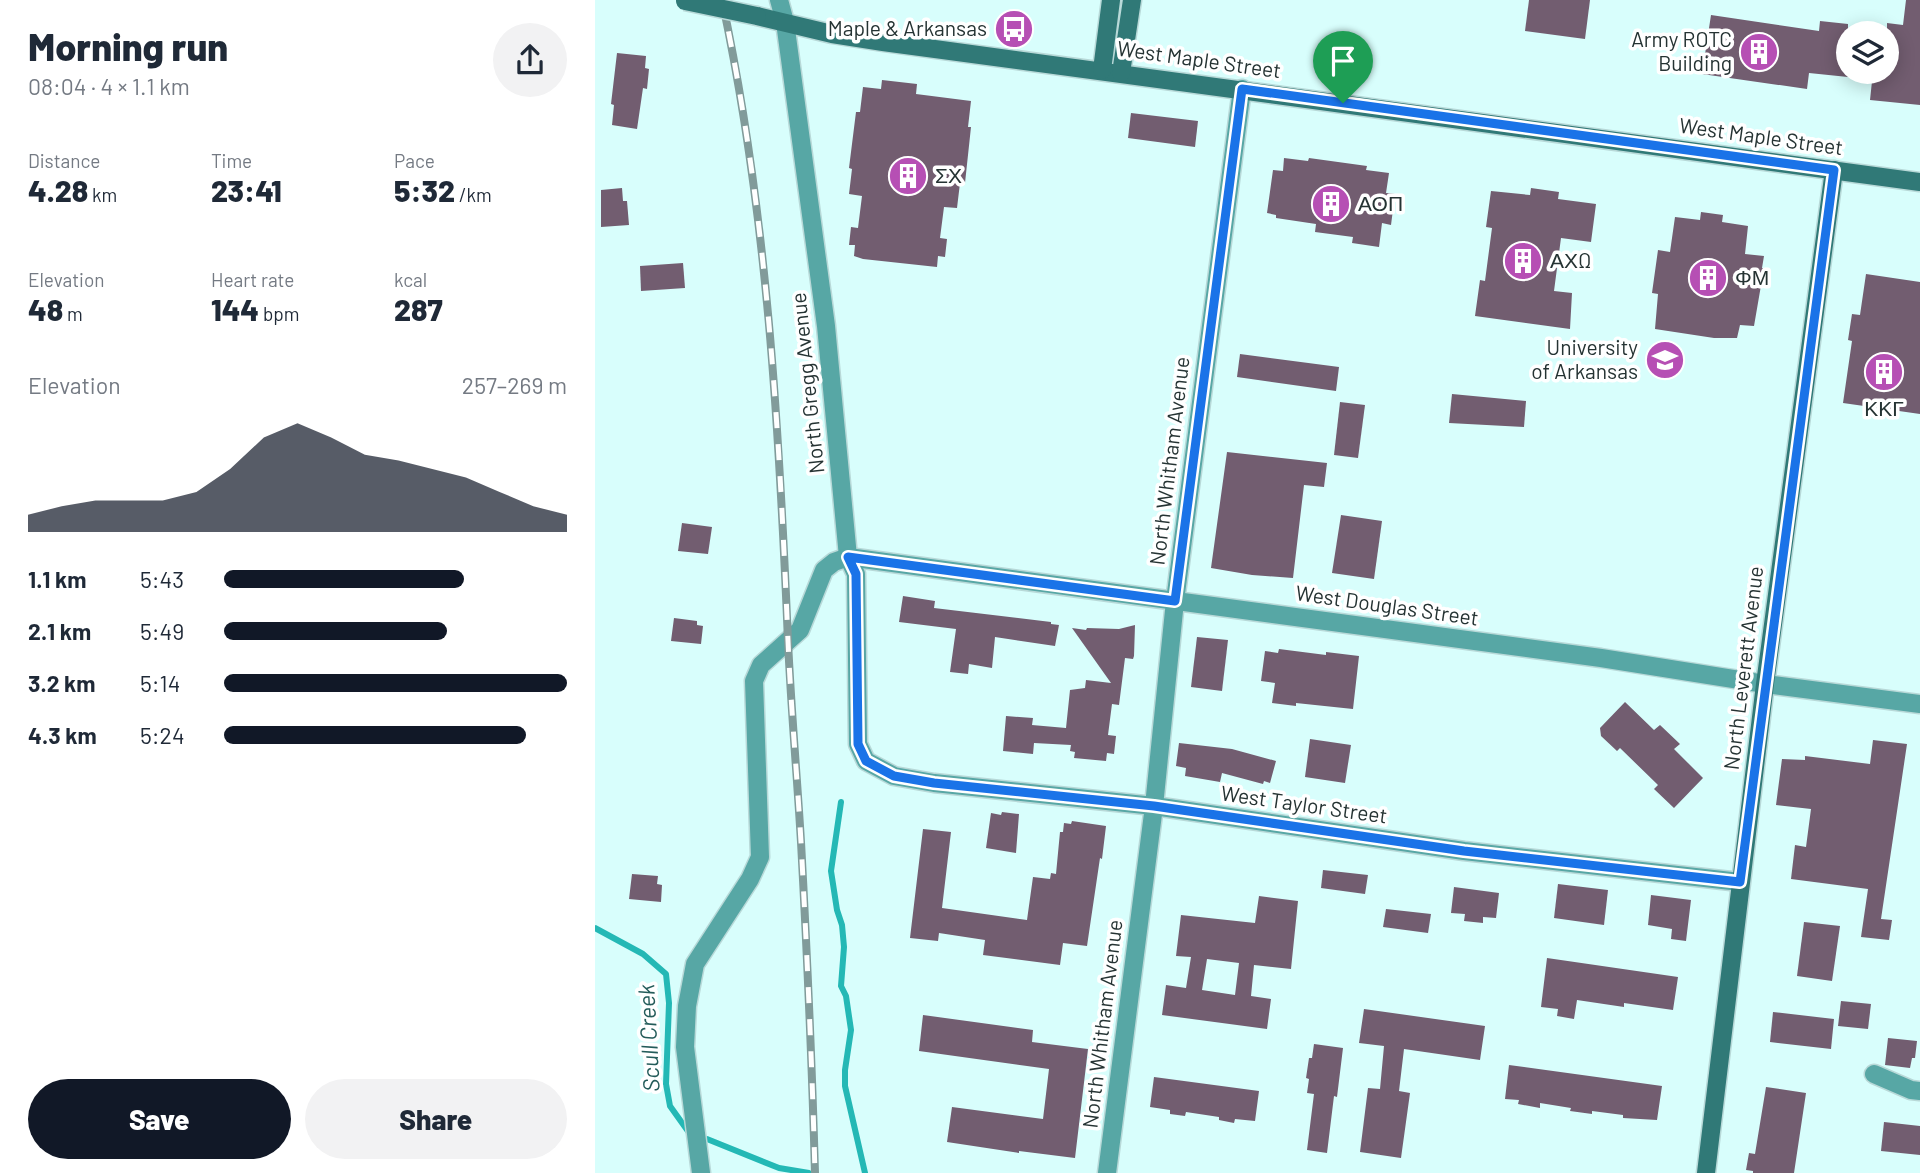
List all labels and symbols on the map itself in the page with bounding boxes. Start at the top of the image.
bus stop icon: Maple & Arkansas [993,8,1035,50]
place label: Maple & Arkansas [828,15,987,40]
place label: Army ROTC Building [1631,26,1732,75]
pin [1313,31,1373,103]
building icon: Army ROTC Building [1738,31,1780,73]
street label: West Maple Street [1116,35,1283,82]
street label: West Maple Street [1678,112,1845,159]
building icon: ΣΧ [887,155,929,197]
place label: ΣΧ [935,162,962,187]
building icon: ΑΟΠ [1310,183,1352,225]
place label: ΑΟΠ [1358,190,1403,215]
building icon: ΑΧΩ [1502,240,1544,282]
place label: ΑΧΩ [1550,247,1591,272]
building icon: ΦΜ [1687,257,1729,299]
place label: ΦΜ [1735,264,1769,289]
street label: North Gregg Avenue [785,291,828,475]
place label: University of Arkansas [1531,334,1638,383]
school or university icon: University of Arkansas [1644,339,1686,381]
building icon: ΚΚΓ [1863,351,1905,393]
street label: North Whitham Avenue [1143,355,1194,566]
place label: ΚΚΓ [1864,395,1904,420]
street label: North Leverett Avenue [1718,564,1767,771]
street label: West Douglas Street [1294,579,1480,630]
street label: West Taylor Street [1219,779,1389,828]
street label: North Whitham Avenue [1076,918,1127,1129]
water label: Scull Creek [631,983,665,1093]

